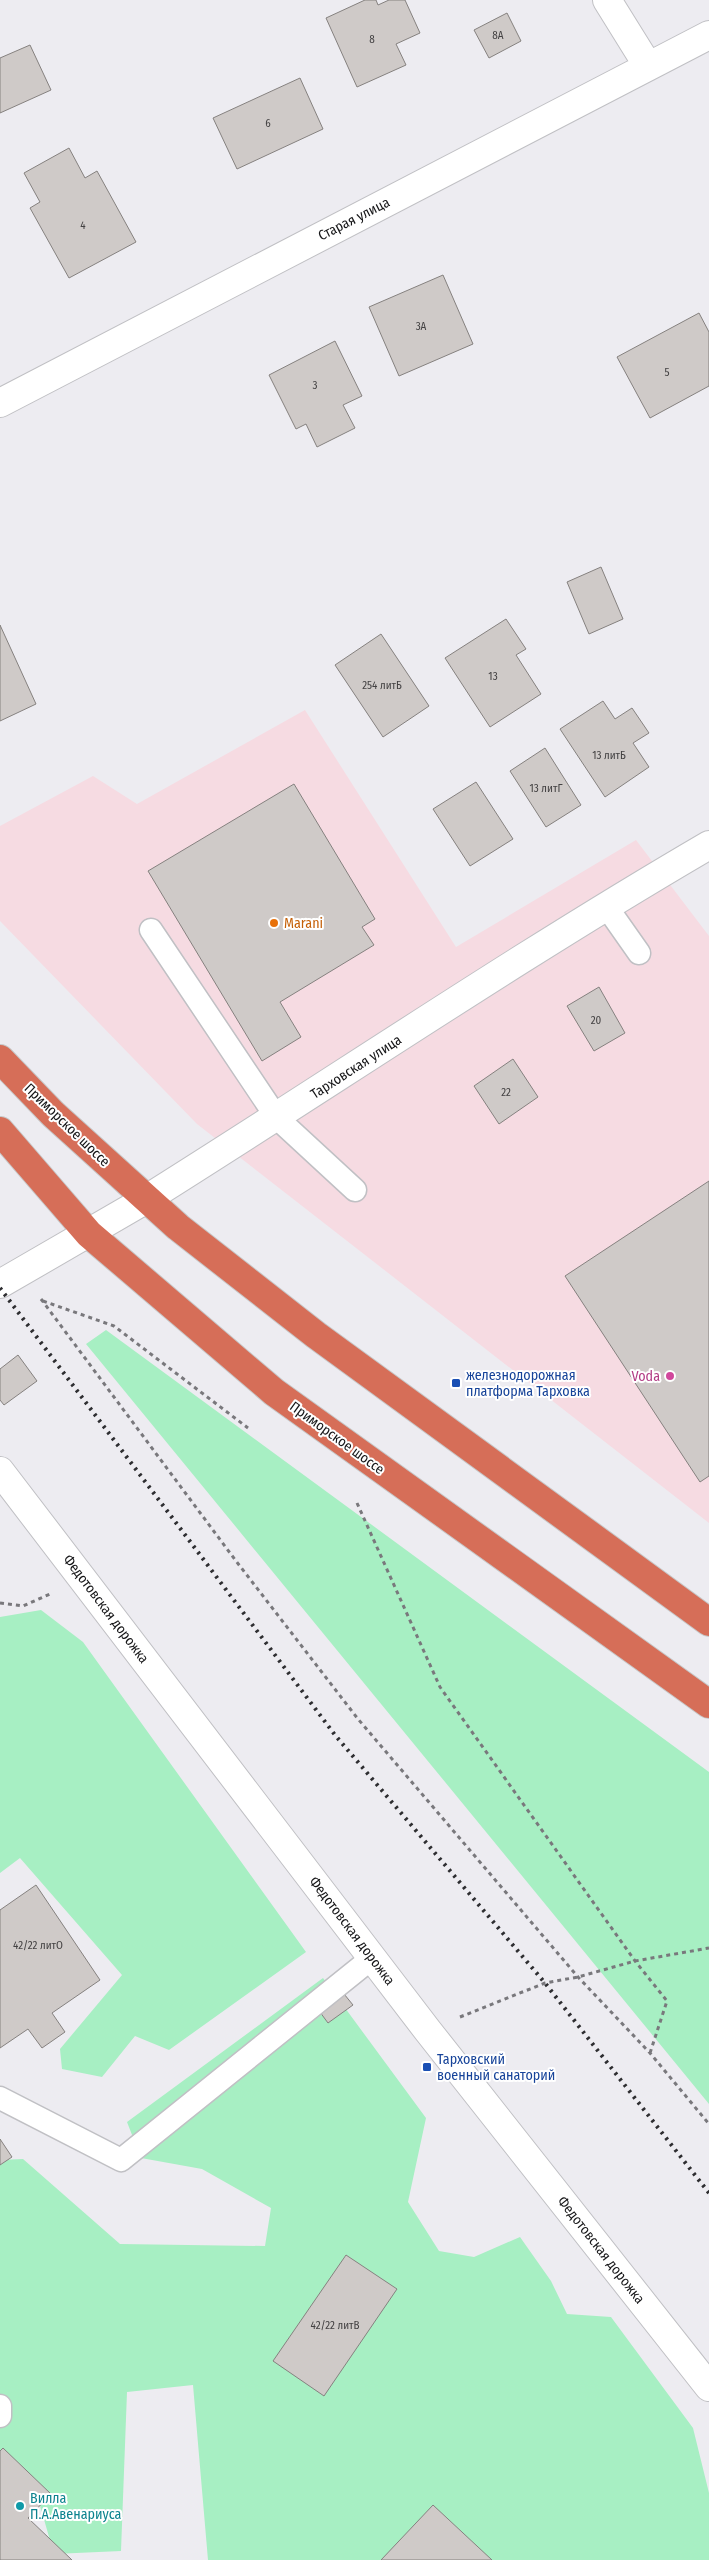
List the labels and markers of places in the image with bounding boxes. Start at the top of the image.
place label: Marani [284,915,323,932]
marker: Marani [268,917,280,929]
place label: железнодорожная платформа Тарховка [466,1367,590,1400]
place label: Voda [631,1368,660,1385]
marker: Voda [664,1370,676,1382]
marker: железнодорожная платформа Тарховка [450,1377,462,1389]
place label: Тарховский военный санаторий [437,2051,555,2084]
marker: Тарховский военный санаторий [421,2061,433,2073]
place label: Вилла П.А.Авенариуса [30,2490,122,2523]
marker: Вилла П.А.Авенариуса [14,2500,26,2512]

